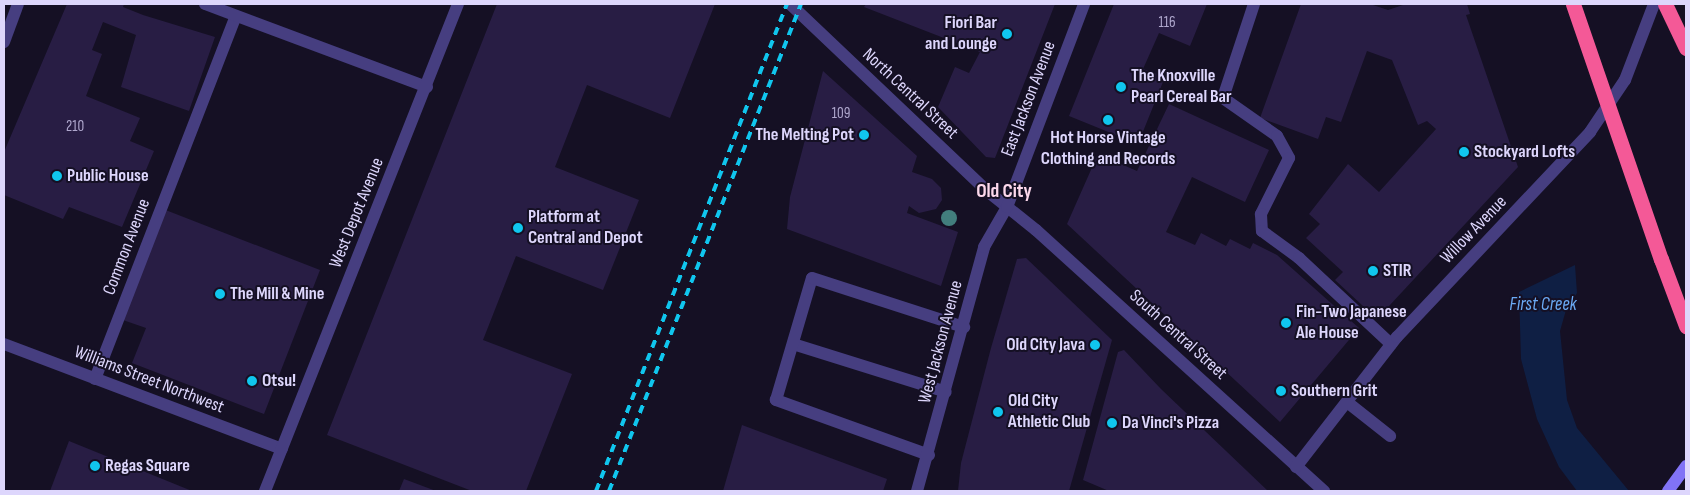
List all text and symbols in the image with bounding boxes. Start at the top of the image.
place label: Fiori Bar and Lounge [925,13,997,56]
house number: 116 [1158,14,1176,32]
marker: Fiori Bar and Lounge [1001,28,1013,40]
street label: East Jackson Avenue [997,38,1061,160]
street label: North Central Street [858,44,962,144]
place label: The Knoxville Pearl Cereal Bar [1131,66,1231,108]
marker: The Knoxville Pearl Cereal Bar [1115,81,1127,93]
house number: 109 [832,105,850,123]
marker: Hot Horse Vintage Clothing and Records [1102,114,1114,126]
house number: 210 [66,118,84,136]
place label: The Melting Pot [755,124,854,146]
place label: Hot Horse Vintage Clothing and Records [1041,128,1175,170]
marker: The Melting Pot [858,129,870,141]
place label: Stockyard Lofts [1474,141,1575,163]
marker: Stockyard Lofts [1458,146,1470,158]
street label: West Depot Avenue [325,155,389,271]
place label: Public House [67,165,149,187]
marker: Public House [51,170,63,182]
district label: Old City [976,179,1032,203]
street label: Willow Avenue [1436,192,1512,268]
street label: Common Avenue [99,196,155,298]
place label: Platform at Central and Depot [528,207,643,250]
marker: Platform at Central and Depot [512,222,524,234]
place label: STIR [1383,260,1412,282]
marker: STIR [1367,265,1379,277]
street label: West Jackson Avenue [914,278,968,406]
place label: The Mill & Mine [230,283,324,305]
street label: South Central Street [1125,286,1231,384]
marker: The Mill & Mine [214,288,226,300]
water label: First Creek [1509,294,1577,316]
place label: Fin-Two Japanese Ale House [1296,302,1407,344]
marker: Fin-Two Japanese Ale House [1280,317,1292,329]
place label: Old City Java [1006,334,1085,356]
marker: Old City Java [1089,339,1101,351]
street label: Williams Street Northwest [71,342,227,418]
place label: Otsu! [262,370,296,392]
marker: Otsu! [246,375,258,387]
place label: Southern Grit [1291,380,1377,402]
marker: Southern Grit [1275,385,1287,397]
place label: Old City Athletic Club [1008,391,1090,434]
marker: Old City Athletic Club [992,406,1004,418]
place label: Da Vinci's Pizza [1122,412,1219,434]
marker: Da Vinci's Pizza [1106,417,1118,429]
place label: Regas Square [105,455,190,477]
marker: Regas Square [89,460,101,472]

